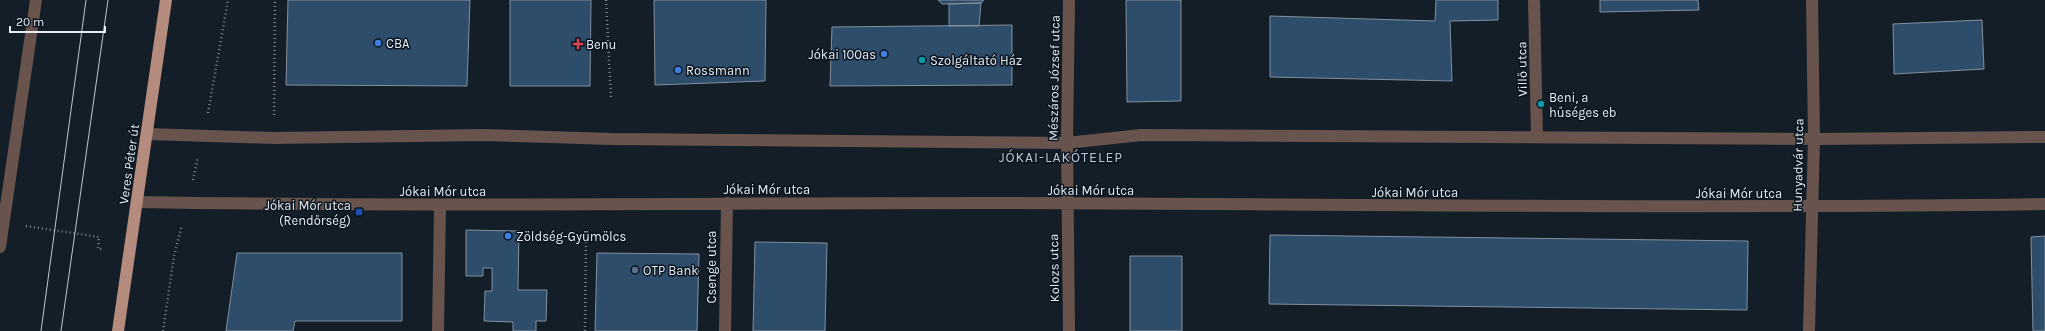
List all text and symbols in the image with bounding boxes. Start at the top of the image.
scale bar [10,8,105,34]
text: 20 m [16,15,44,29]
street label: Mészáros József utca [1045,15,1063,141]
place label: CBA [386,36,410,51]
place label: Benu [586,37,616,52]
marker: CBA [373,38,383,48]
marker: Benu [573,39,583,49]
street label: Villő utca [1514,41,1530,97]
place label: Jókai 100as [808,47,876,62]
marker: Jókai 100as [879,49,889,59]
place label: Szolgáltató Ház [930,53,1022,68]
marker: Szolgáltató Ház [917,55,927,65]
place label: Rossmann [686,63,750,78]
marker: Rossmann [673,65,683,75]
place label: Beni, a hűséges eb [1549,90,1617,120]
marker: Beni, a hűséges eb [1536,99,1546,109]
street label: Hunyadvár utca [1790,118,1806,212]
street label: Veres Péter út [116,123,142,205]
district label: JÓKAI-LAKÓTELEP [999,149,1123,166]
street label: Jókai Mór utca [724,182,810,197]
street label: Jókai Mór utca [1048,183,1134,198]
street label: Jókai Mór utca [400,184,486,199]
street label: Jókai Mór utca [1372,185,1458,200]
street label: Jókai Mór utca [1696,186,1782,201]
place label: Jókai Mór utca (Rendőrség) [265,198,351,228]
marker: Jókai Mór utca (Rendőrség) [354,207,364,217]
place label: Zöldség-Gyümölcs [516,229,626,244]
street label: Csenge utca [704,230,719,304]
marker: Zöldség-Gyümölcs [503,231,513,241]
street label: Kolozs utca [1046,234,1062,302]
place label: OTP Bank [643,263,699,278]
marker: OTP Bank [630,265,640,275]

